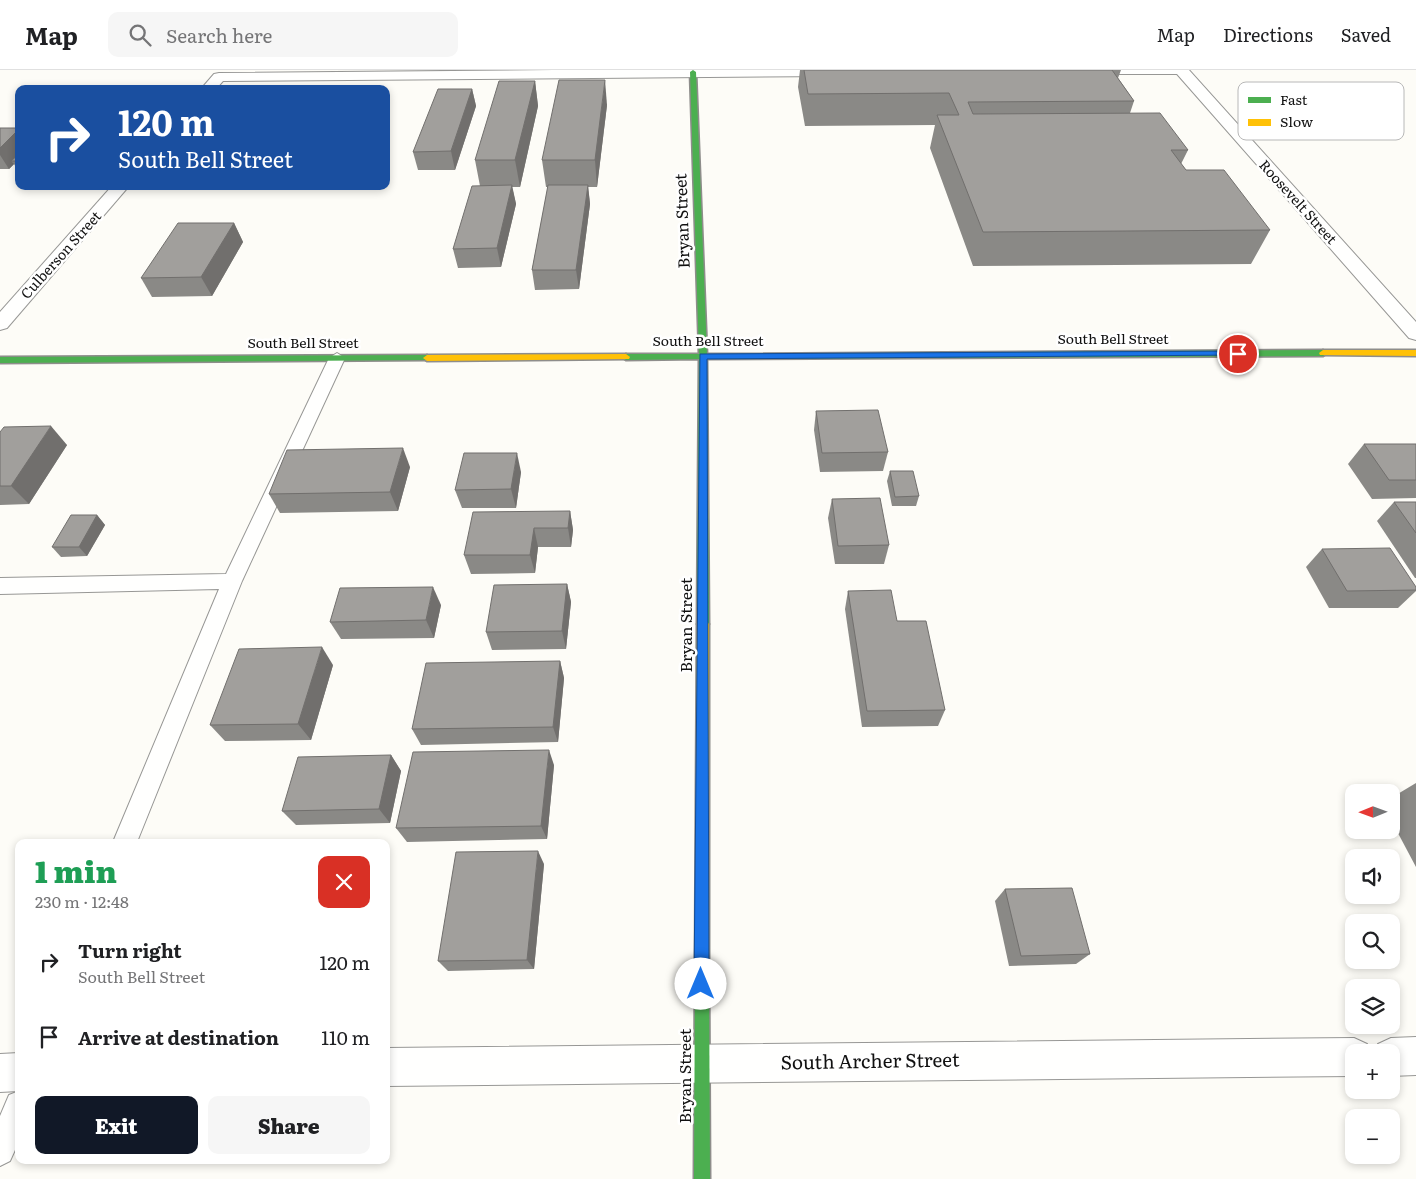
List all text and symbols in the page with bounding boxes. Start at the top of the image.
search box [108,12,458,57]
text: Map [25,17,78,52]
icon: search [126,21,154,49]
text: Search here [166,21,272,49]
text: Map [1157,21,1195,48]
text: Directions [1223,21,1313,48]
text: Saved [1341,21,1391,48]
legend [1238,82,1404,140]
text: Fast [1280,89,1308,109]
text: 120 m [118,95,215,147]
icon: right [35,105,100,170]
text: Slow [1280,111,1313,131]
text: South Bell Street [118,142,293,175]
street label: Roosevelt Street [1255,155,1342,248]
street label: Bryan Street [667,173,695,269]
street label: Culberson Street [15,206,105,303]
street label: South Bell Street [1057,328,1169,348]
street label: South Bell Street [652,330,764,350]
street label: South Bell Street [247,332,359,352]
pin [1217,333,1259,375]
icon: arrive [1224,340,1252,368]
street label: Bryan Street [673,577,697,673]
north arrow [1345,784,1400,839]
map controls [1345,784,1400,1164]
text: 1 min [35,848,117,892]
button: sound [1345,849,1400,904]
button: close [318,856,370,908]
text: 230 m · 12:48 [35,889,129,913]
button: search [1345,914,1400,969]
text: Turn right [78,936,182,964]
icon: right [35,948,63,976]
text: 120 m [319,948,370,976]
position arrow [674,957,726,1009]
text: South Bell Street [78,964,205,988]
button: layers [1345,979,1400,1034]
icon: arrive [35,1023,63,1051]
text: Arrive at destination [78,1023,279,1051]
text: 110 m [321,1023,370,1051]
street label: Bryan Street [672,1028,696,1124]
street label: South Archer Street [780,1044,960,1076]
button: + [1345,1044,1400,1099]
button: Exit [35,1096,198,1154]
button: Share [208,1096,370,1154]
button: − [1345,1109,1400,1164]

